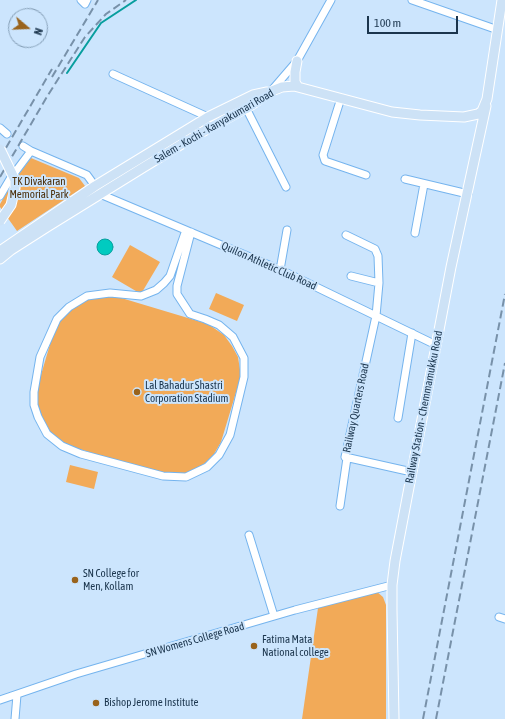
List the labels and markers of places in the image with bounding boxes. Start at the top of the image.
place label: Lal Bahadur Shastri Corporation Stadium [145,379,228,405]
marker: Lal Bahadur Shastri Corporation Stadium [132,387,142,397]
place label: SN College for Men, Kollam [83,567,139,593]
marker: SN College for Men, Kollam [70,575,80,585]
place label: Fatima Mata National college [262,633,329,659]
marker: Fatima Mata National college [249,641,259,651]
place label: Bishop Jerome Institute [104,696,198,710]
marker: Bishop Jerome Institute [91,698,101,708]

